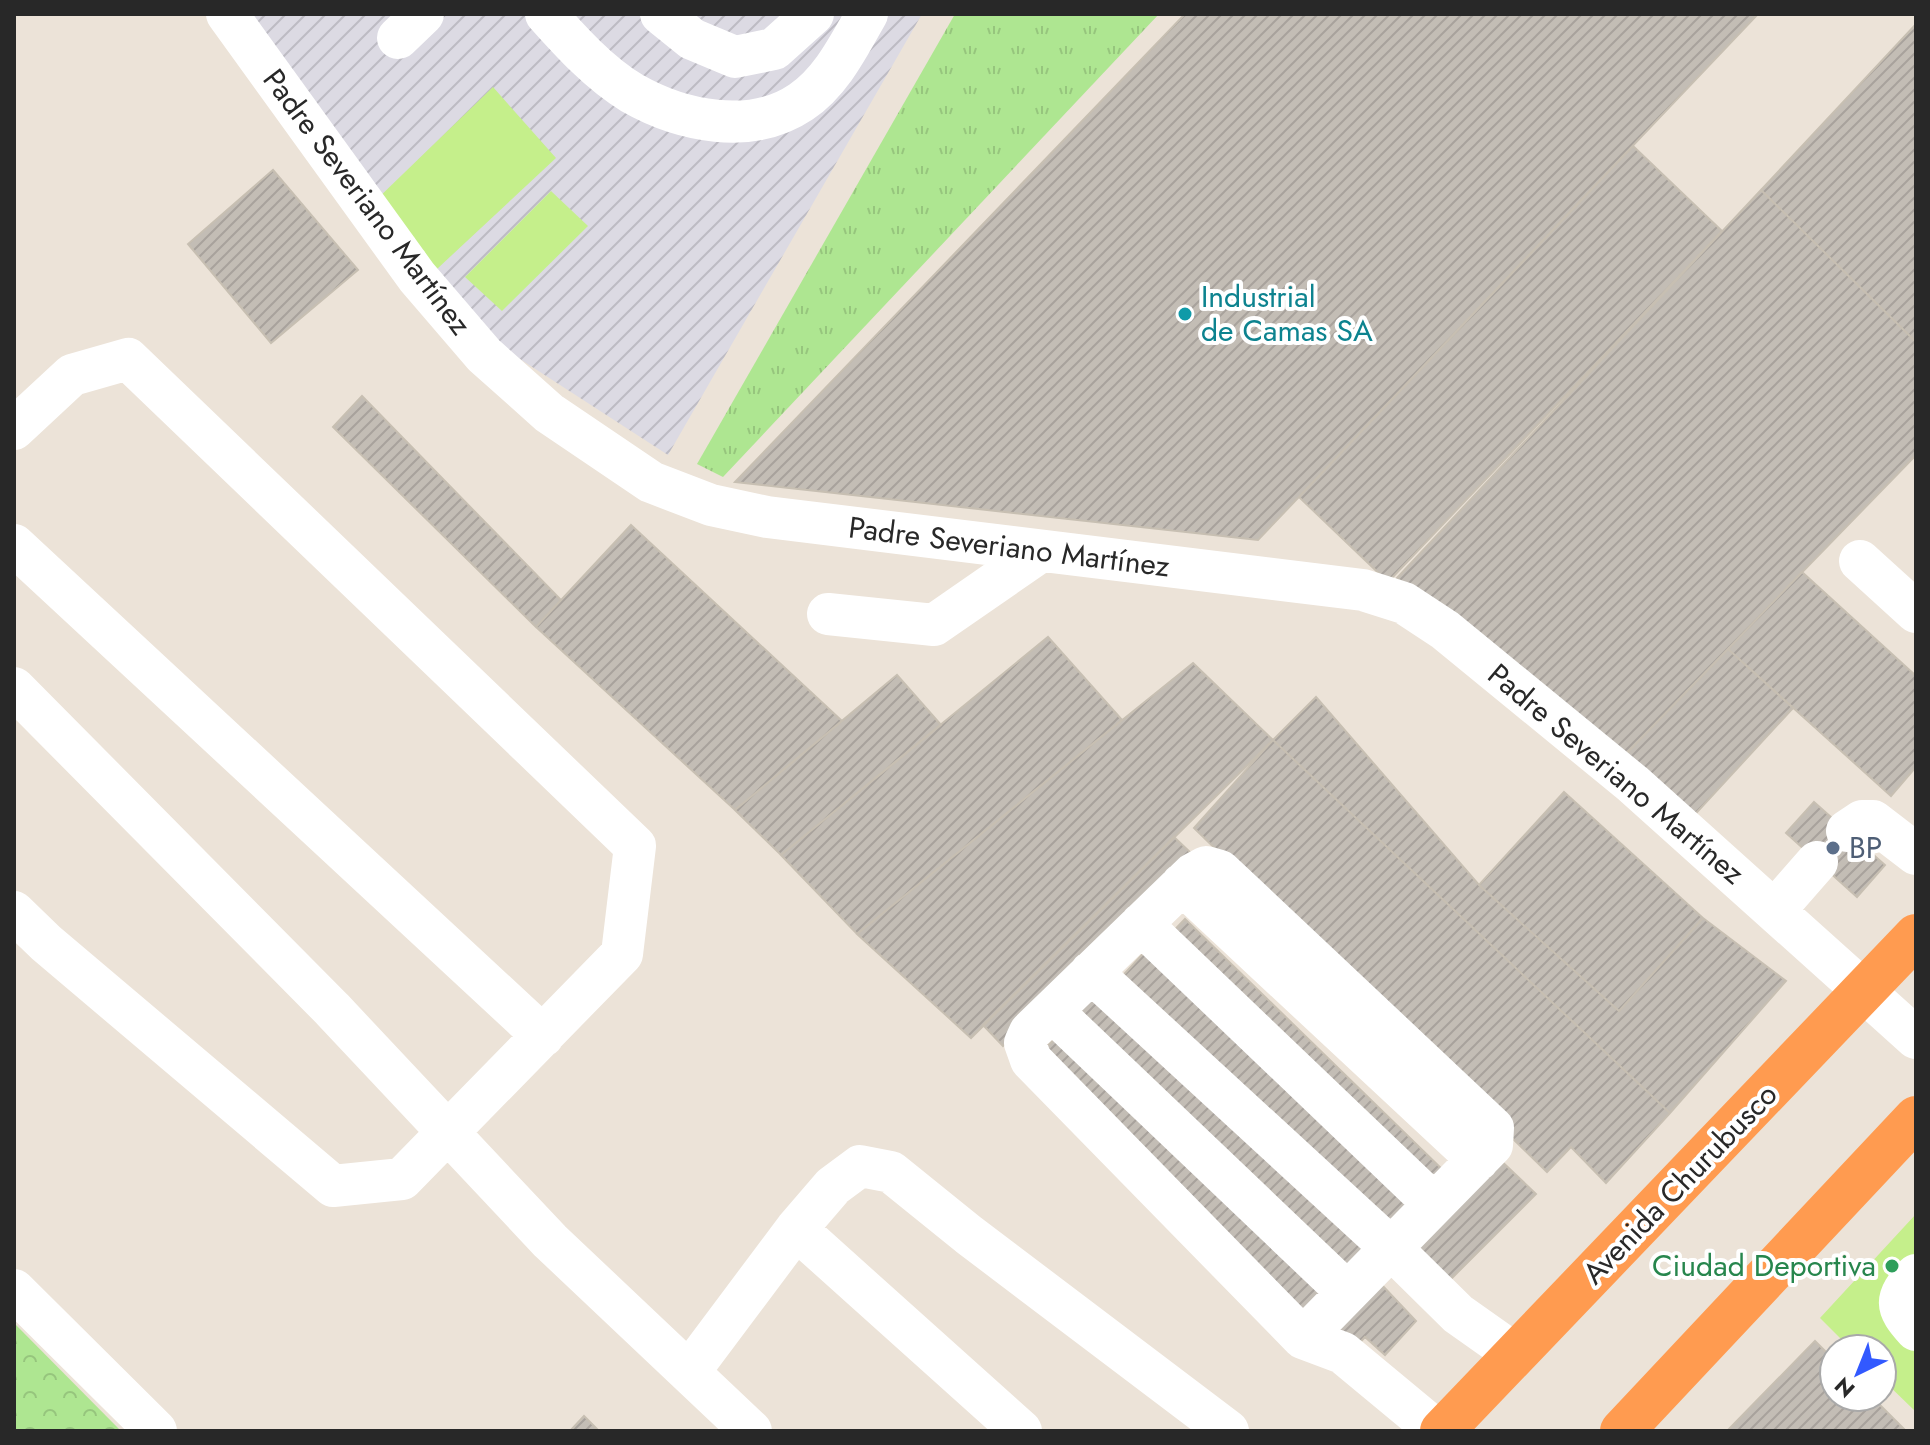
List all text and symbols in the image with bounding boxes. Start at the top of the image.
street label: Padre Severiano Martínez [253,60,482,344]
place label: Industrial de Camas SA [1201,275,1373,352]
marker: Industrial de Camas SA [1176,305,1194,323]
street label: Padre Severiano Martínez [846,505,1172,588]
street label: Padre Severiano Martínez [1479,653,1754,894]
place label: BP [1849,826,1882,869]
marker: BP [1824,839,1842,857]
street label: Avenida Churubusco [1572,1074,1787,1294]
place label: Ciudad Deportiva [1652,1244,1876,1287]
marker: Ciudad Deportiva [1883,1257,1901,1275]
north arrow [1818,1333,1898,1413]
text: N [1827,1370,1862,1405]

